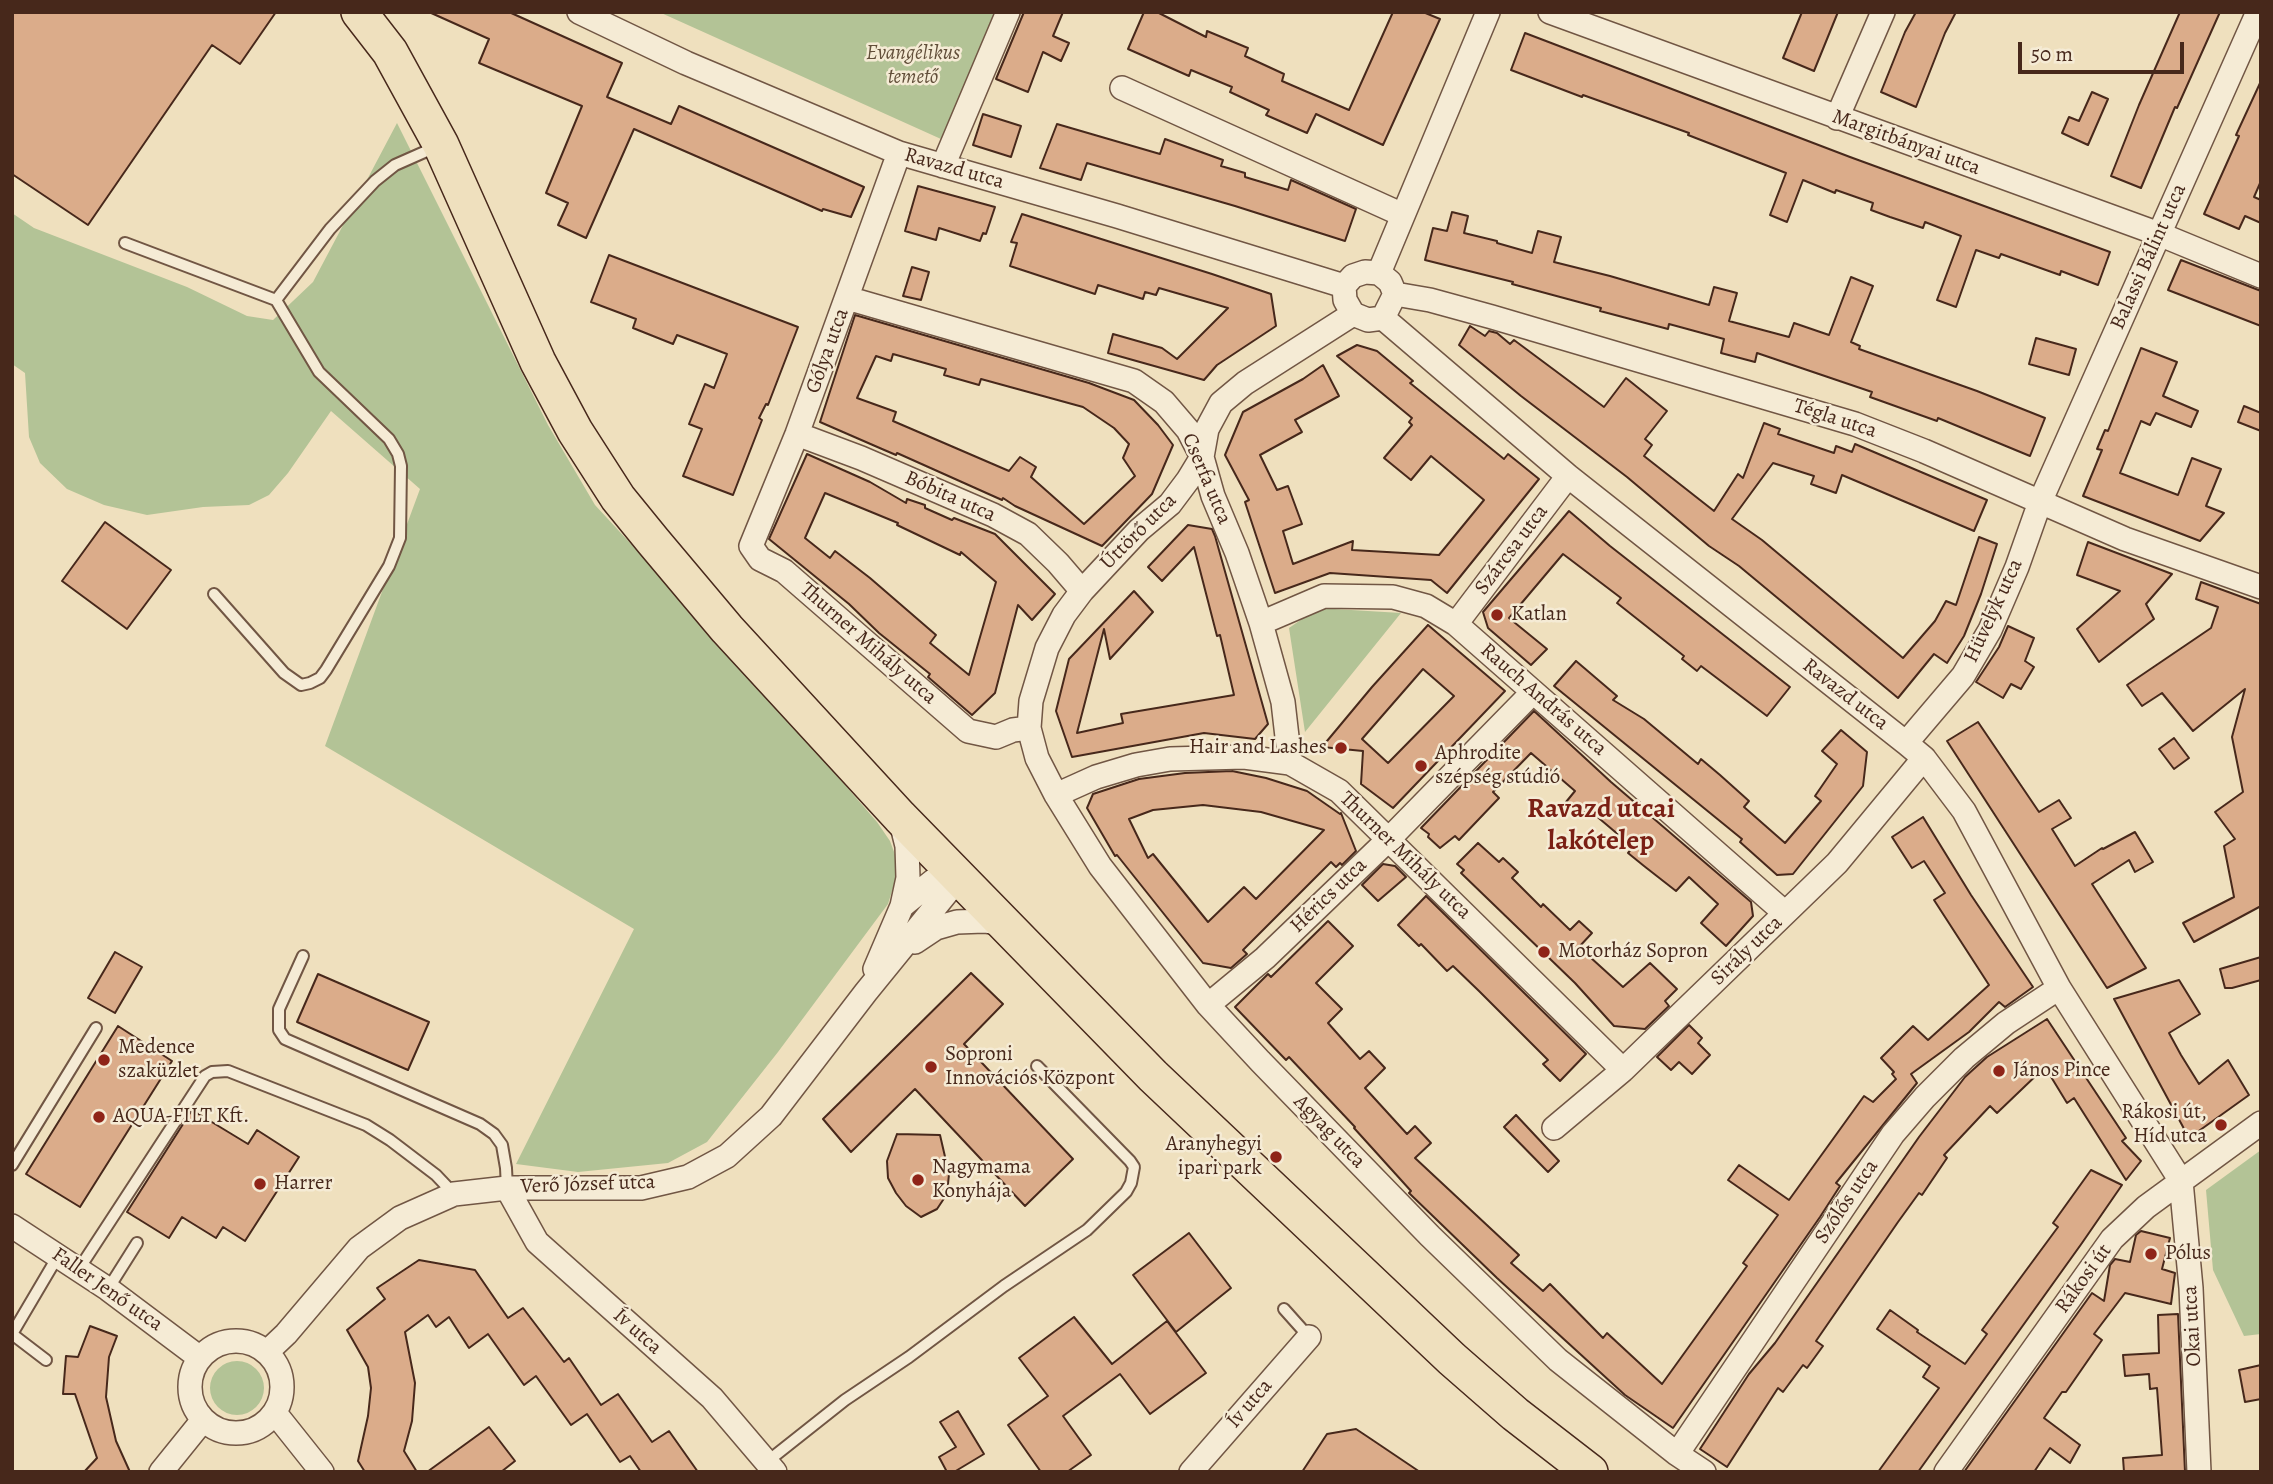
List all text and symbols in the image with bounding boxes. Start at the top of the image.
scale bar [2021,28,2187,72]
text: 50 m [2031,40,2073,68]
park label: Evangélikus temető [866,41,960,91]
street label: Margitbányai utca [1828,104,1984,182]
street label: Ravazd utca [901,143,1007,195]
street label: Balassi Bálint utca [2106,180,2192,334]
street label: Gólya utca [801,305,855,397]
street label: Tégla utca [1790,394,1880,444]
street label: Cserfa utca [1176,430,1236,528]
street label: Bóbita utca [901,466,999,528]
street label: Úttörő utca [1095,488,1183,576]
street label: Szárcsa utca [1470,500,1554,600]
street label: Hüvelyk utca [1959,555,2029,667]
street label: Thurner Mihály utca [794,578,942,710]
place label: Katlan [1511,602,1567,628]
marker: Katlan [1489,607,1505,623]
street label: Rauch András utca [1475,638,1611,762]
street label: Ravazd utca [1797,654,1893,736]
place label: Hair and Lashes [1189,735,1327,761]
marker: Hair and Lashes [1333,740,1349,756]
place label: Aphrodite szépség stúdió [1435,741,1560,791]
marker: Aphrodite szépség stúdió [1413,758,1429,774]
street label: Thurner Mihály utca [1334,787,1476,925]
district label: Ravazd utcai lakótelep [1527,793,1675,859]
street label: Hérics utca [1285,853,1373,939]
street label: Sirály utca [1706,911,1788,991]
place label: Motorház Sopron [1558,939,1708,965]
marker: Motorház Sopron [1536,944,1552,960]
place label: Medence szaküzlet [118,1035,199,1085]
place label: Soproni Innovációs Központ [945,1042,1115,1092]
marker: Medence szaküzlet [96,1052,112,1068]
place label: János Pince [2013,1058,2110,1084]
marker: Soproni Innovációs Központ [923,1059,939,1075]
marker: János Pince [1991,1063,2007,1079]
street label: Agyag utca [1288,1090,1370,1174]
place label: Rákosi út, Híd utca [2121,1100,2207,1150]
place label: AQUA-FILT Kft. [113,1104,249,1130]
marker: AQUA-FILT Kft. [91,1109,107,1125]
marker: Rákosi út, Híd utca [2213,1117,2229,1133]
place label: Aranyhegyi ipari park [1166,1132,1262,1182]
marker: Aranyhegyi ipari park [1268,1149,1284,1165]
place label: Nagymama Konyhája [932,1155,1031,1205]
street label: Szőlős utca [1810,1155,1884,1249]
street label: Verő József utca [520,1170,656,1200]
place label: Harrer [274,1171,333,1197]
marker: Nagymama Konyhája [910,1172,926,1188]
marker: Harrer [252,1176,268,1192]
street label: Rákosi út [2050,1239,2118,1319]
place label: Pólus [2165,1241,2211,1267]
street label: Faller Jenő utca [47,1242,167,1338]
marker: Pólus [2143,1246,2159,1262]
street label: Okai utca [2178,1285,2208,1367]
street label: Ív utca [607,1303,667,1361]
street label: Ív utca [1222,1374,1278,1434]

